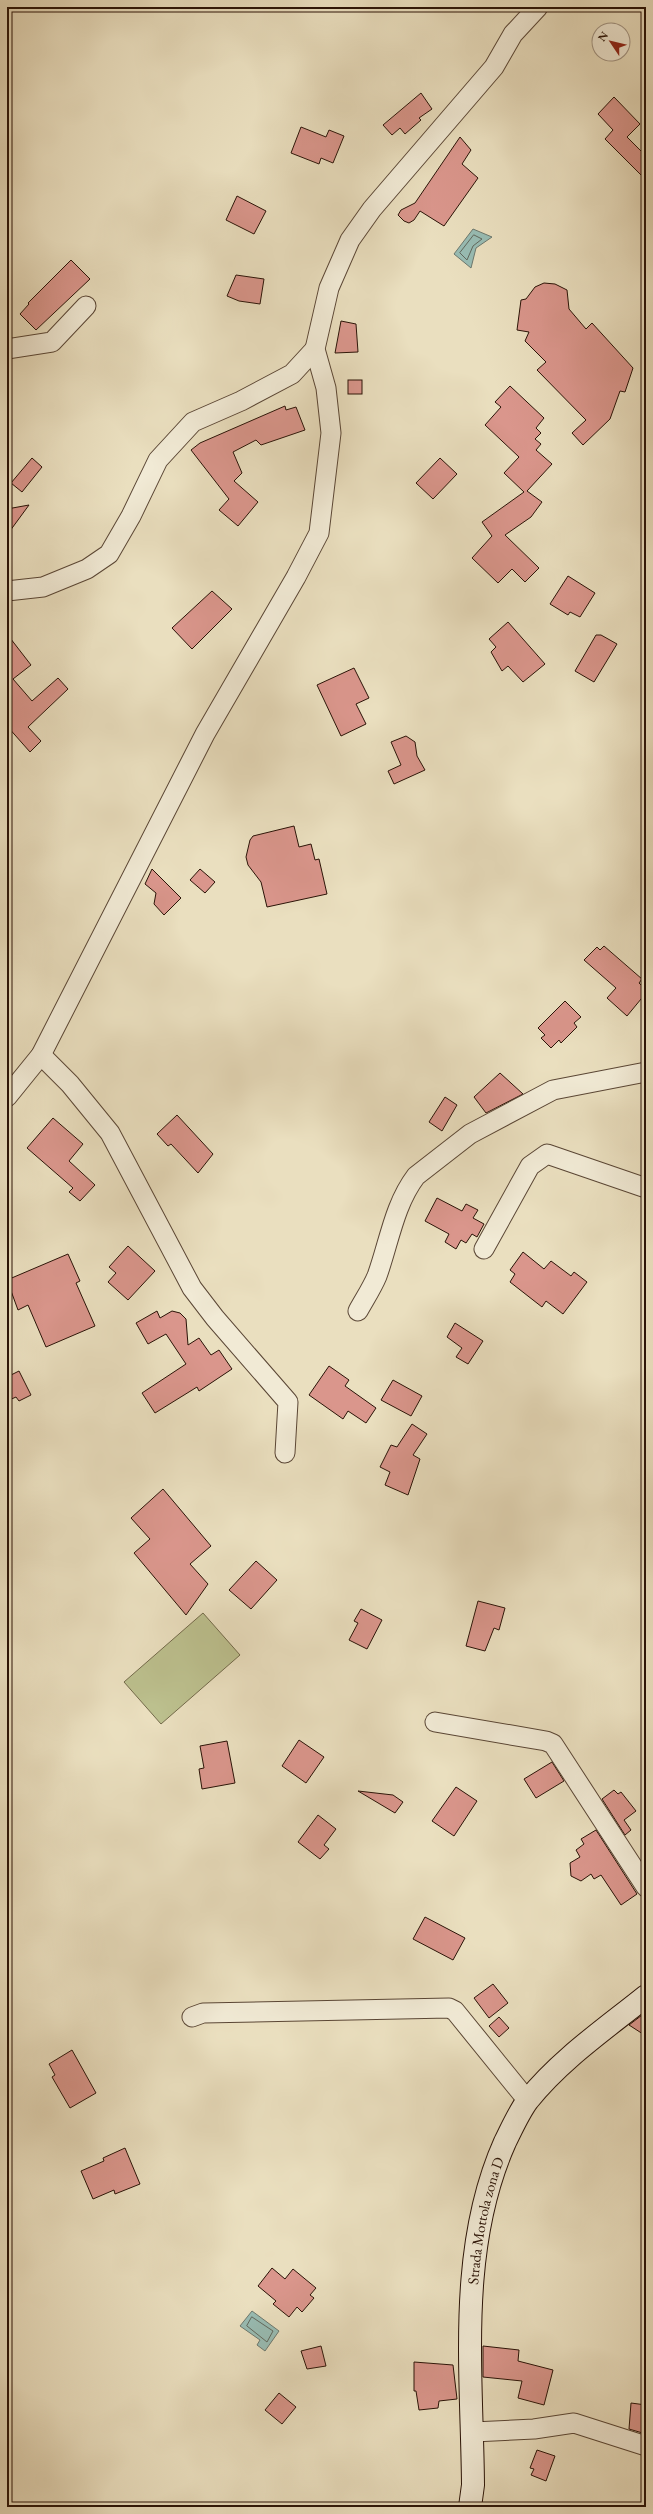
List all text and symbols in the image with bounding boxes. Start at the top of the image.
north arrow [591,22,631,62]
text: N [595,29,611,44]
street label: Strada Mottola zona D [463,2154,508,2285]

